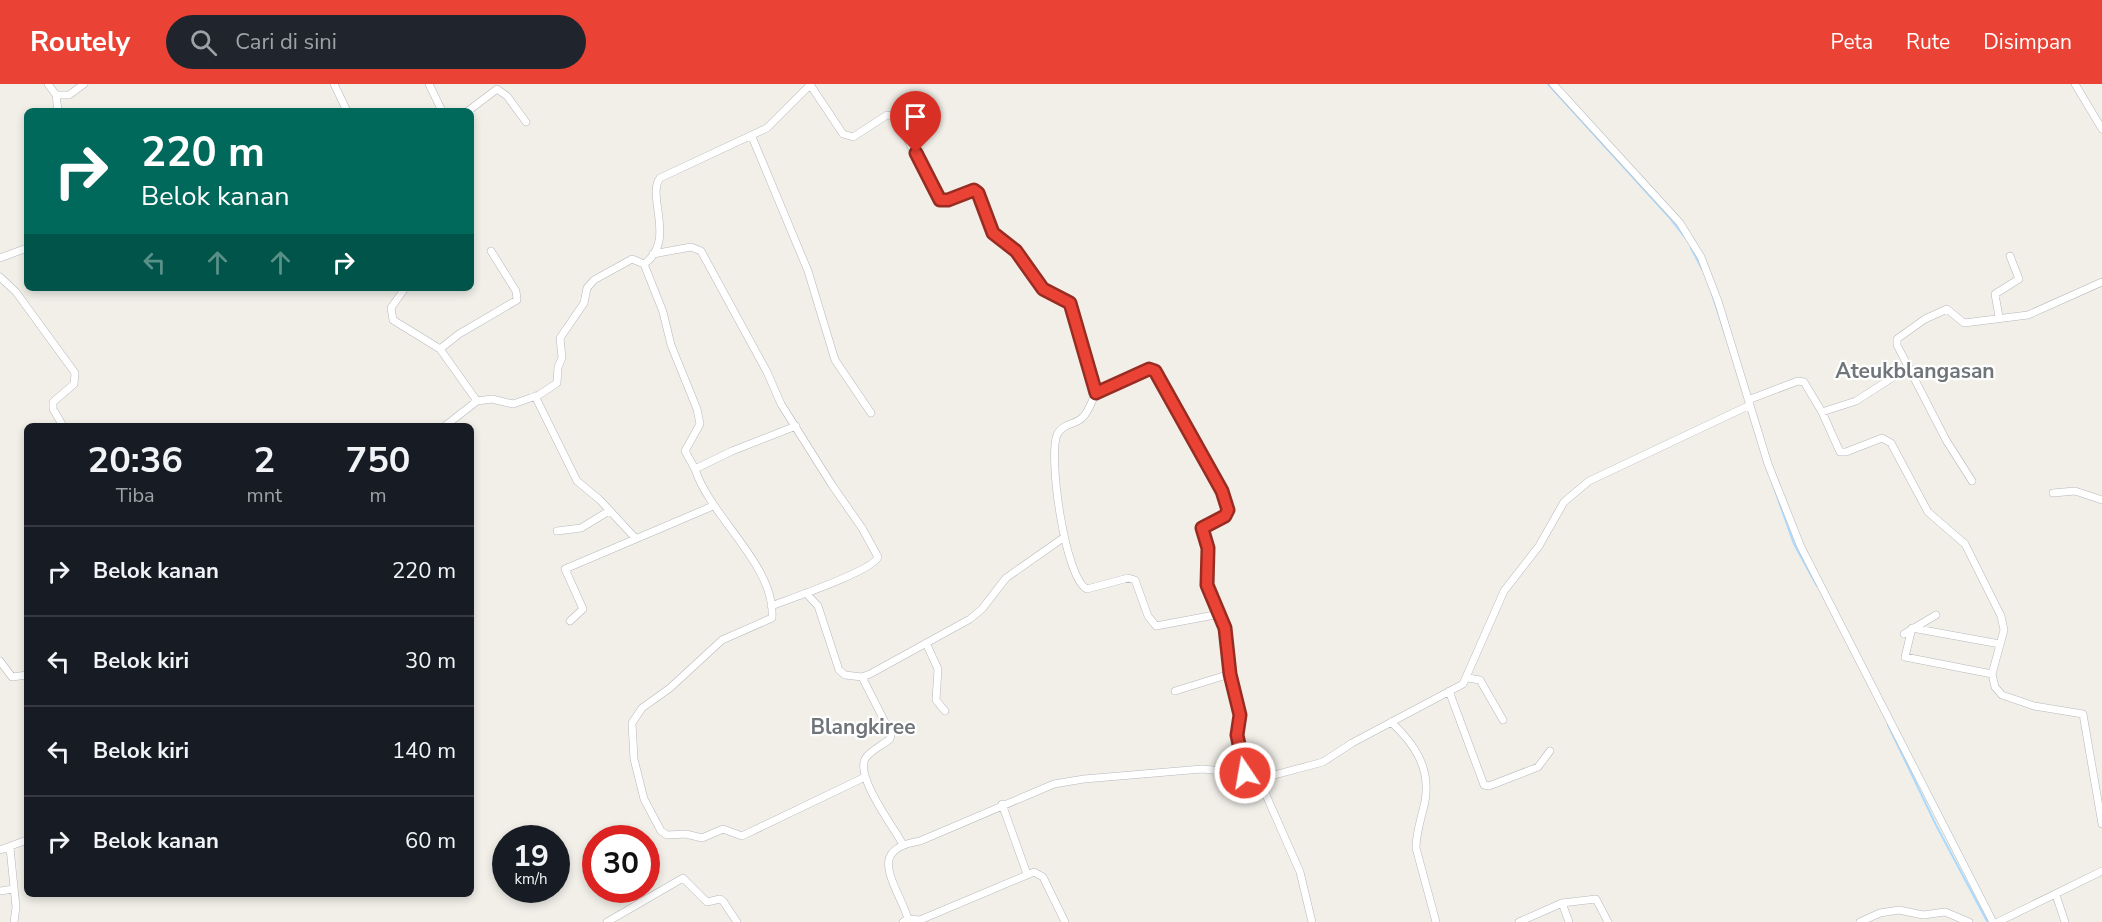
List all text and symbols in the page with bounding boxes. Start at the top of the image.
search box [166,15,586,69]
text: Routely [30,23,130,61]
icon: search [187,26,220,59]
text: Cari di sini [235,27,337,57]
text: Peta [1831,28,1873,56]
text: Rute [1906,28,1950,56]
text: Disimpan [1983,28,2072,56]
pin [890,91,941,153]
icon: arrive [899,100,932,133]
text: 220 m [141,124,265,181]
icon: right [42,132,120,210]
text: Belok kanan [141,178,290,215]
icon: left [138,246,171,279]
icon: ahead [201,246,234,279]
icon: ahead [264,246,297,279]
icon: right [327,246,360,279]
district label: Ateukblangasan [1835,357,1995,385]
text: 20:36 [88,436,183,485]
text: 2 [253,436,275,485]
text: 750 [346,436,410,485]
text: Tiba [116,482,155,509]
text: mnt [247,482,282,509]
text: m [369,482,387,509]
icon: right [42,555,75,588]
text: Belok kanan [93,556,219,586]
text: 220 m [392,556,456,586]
icon: left [42,645,75,678]
text: Belok kiri [93,646,189,676]
text: 30 m [405,646,456,676]
district label: Blangkiree [810,713,916,741]
icon: left [42,735,75,768]
text: Belok kiri [93,736,189,766]
text: 140 m [392,736,456,766]
position arrow [1213,741,1277,805]
icon: right [42,825,75,858]
speed limit sign: 30 [582,825,660,903]
text: Belok kanan [93,826,219,856]
text: 60 m [405,826,456,856]
text: 19 [513,836,549,877]
text: km/h [514,869,548,889]

